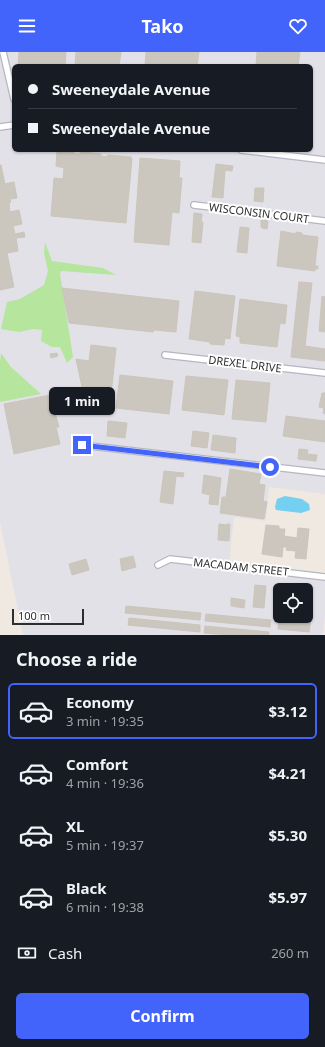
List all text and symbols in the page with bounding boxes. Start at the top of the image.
text: Tako [141,14,184,38]
icon: menu [16,15,38,37]
icon: heart [287,15,309,37]
text: Sweeneydale Avenue [52,79,210,99]
text: Sweeneydale Avenue [52,118,210,138]
street label: WISCONSIN COURT [208,199,310,226]
street label: DREXEL DRIVE [208,352,282,375]
callout: 1 min [49,387,115,415]
text: 1 min [64,392,100,410]
route end [73,436,91,454]
route start [261,458,279,476]
street label: MACADAM STREET [193,554,289,579]
map controls [273,583,313,623]
button: locate [273,583,313,623]
scale bar [12,607,84,626]
text: 100 m [18,608,50,623]
text: Choose a ride [16,647,137,671]
text: Economy [66,692,134,712]
icon: car [18,693,54,729]
text: $3.12 [268,701,307,721]
text: 3 min · 19:35 [66,712,144,730]
text: Comfort [66,754,128,774]
icon: car [18,755,54,791]
text: $4.21 [268,763,307,783]
text: 4 min · 19:36 [66,774,144,792]
text: XL [66,816,84,836]
icon: car [18,817,54,853]
text: $5.30 [268,825,307,845]
text: 5 min · 19:37 [66,836,144,854]
text: Black [66,878,106,898]
icon: car [18,879,54,915]
text: $5.97 [268,887,307,907]
text: 6 min · 19:38 [66,898,144,916]
icon: cash [16,942,38,964]
text: Cash [48,943,82,963]
text: 260 m [271,944,309,962]
button: Confirm [16,993,309,1039]

